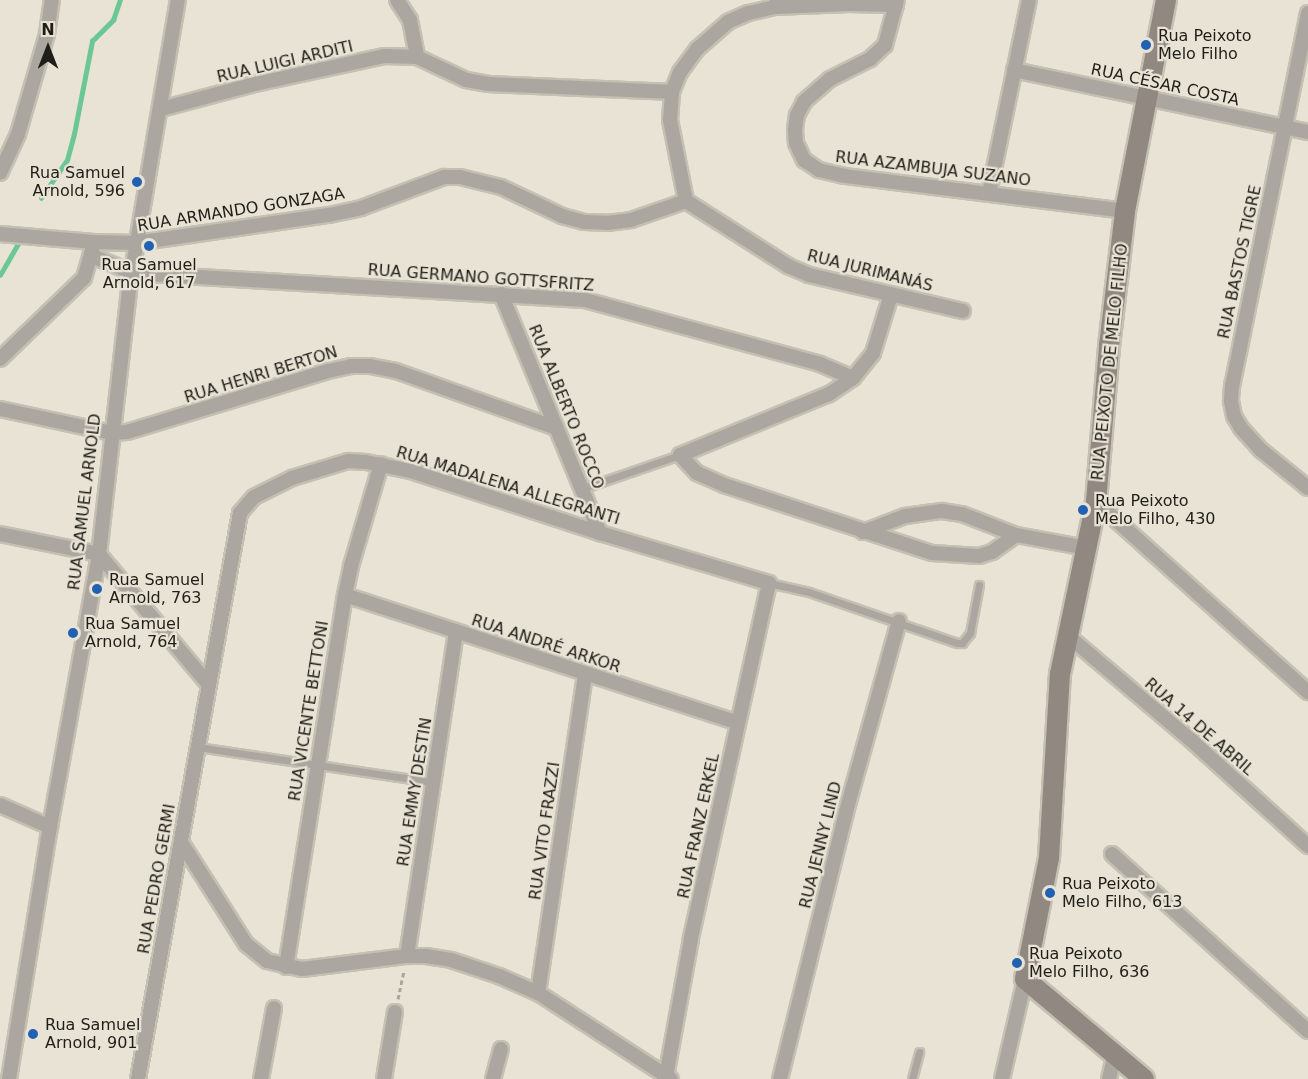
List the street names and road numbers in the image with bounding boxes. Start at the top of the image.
street label: RUA LUIGI ARDITI [215,37,355,87]
street label: RUA CÉSAR COSTA [1089,60,1241,110]
street label: RUA AZAMBUJA SUZANO [834,147,1032,191]
street label: RUA BASTOS TIGRE [1214,183,1266,341]
street label: RUA ARMANDO GONZAGA [136,184,346,236]
street label: RUA PEIXOTO DE MELO FILHO [1088,243,1132,481]
street label: RUA JURIMANÁS [805,246,935,296]
street label: RUA GERMANO GOTTSFRITZ [367,261,595,295]
street label: RUA ALBERTO ROCCO [524,322,608,492]
street label: RUA HENRI BERTON [182,343,340,407]
street label: RUA SAMUEL ARNOLD [65,413,105,591]
street label: RUA MADALENA ALLEGRANTI [394,443,622,529]
street label: RUA ANDRÉ ARKOR [469,611,623,677]
street label: RUA VICENTE BETTONI [285,619,333,803]
street label: RUA 14 DE ABRIL [1140,674,1258,780]
street label: RUA EMMY DESTIN [394,716,436,868]
street label: RUA FRANZ ERKEL [674,752,724,900]
street label: RUA VITO FRAZZI [526,761,564,901]
street label: RUA JENNY LIND [796,779,846,911]
street label: RUA PEDRO GERMI [134,803,180,955]

